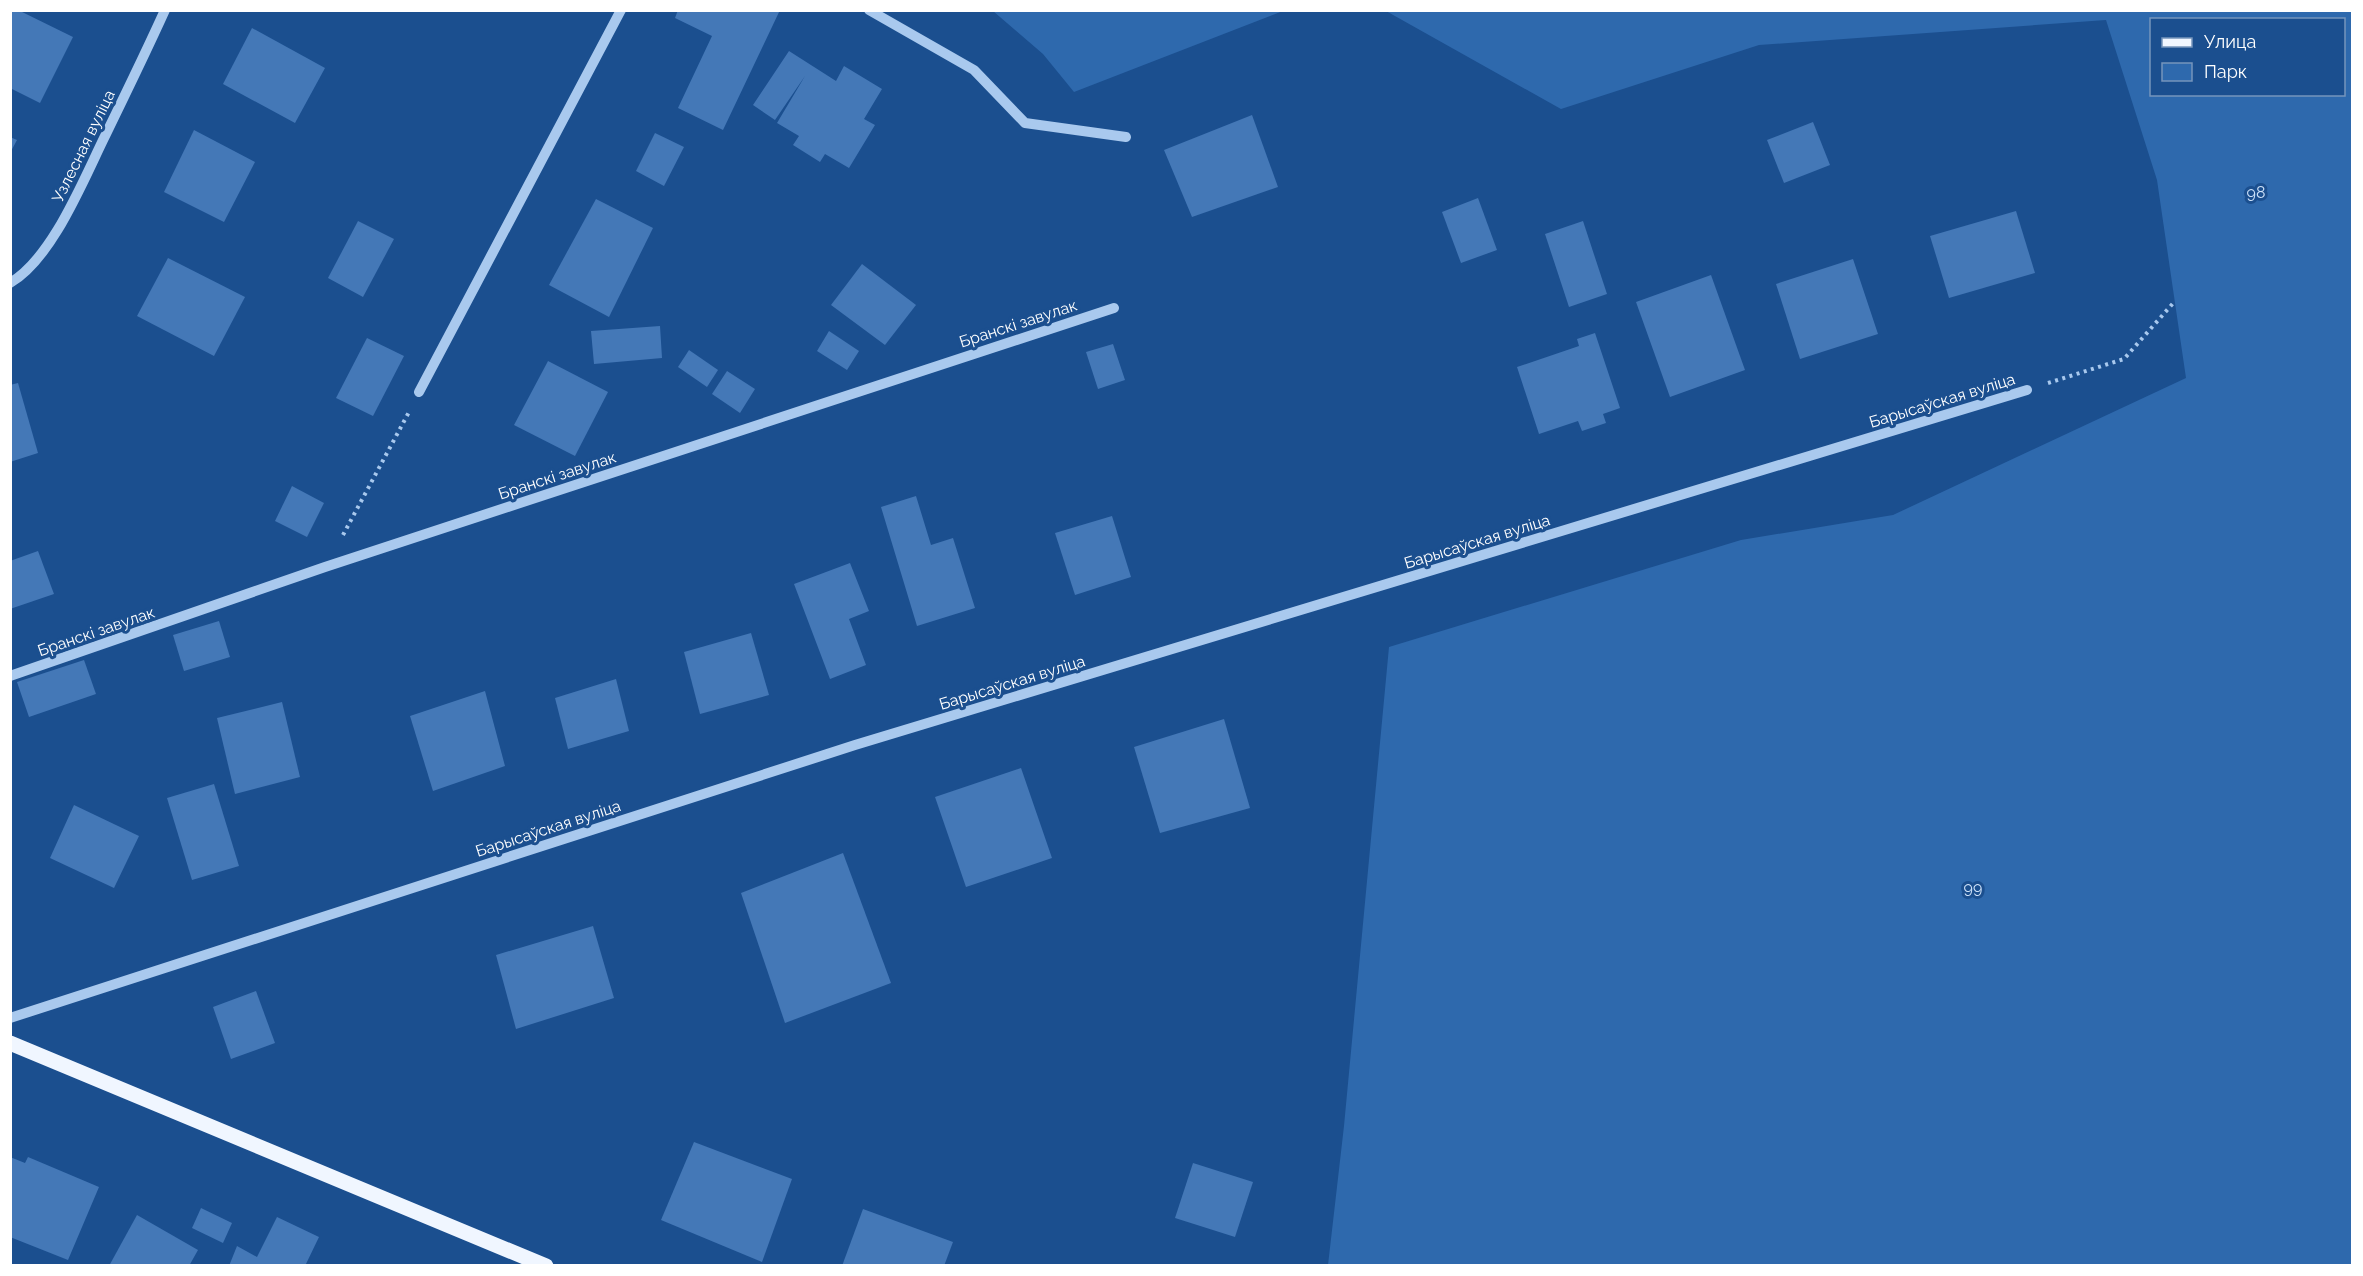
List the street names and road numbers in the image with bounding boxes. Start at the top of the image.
street label: Узлесная вуліца [48,87,119,206]
street label: Бранскі завулак [957,296,1079,351]
street label: Барысаўская вуліца [1867,369,2017,432]
street label: Бранскі завулак [496,448,618,503]
street label: Барысаўская вуліца [1402,510,1552,573]
street label: Бранскі завулак [35,603,157,660]
street label: Барысаўская вуліца [937,651,1087,714]
street label: Барысаўская вуліца [473,796,623,861]

